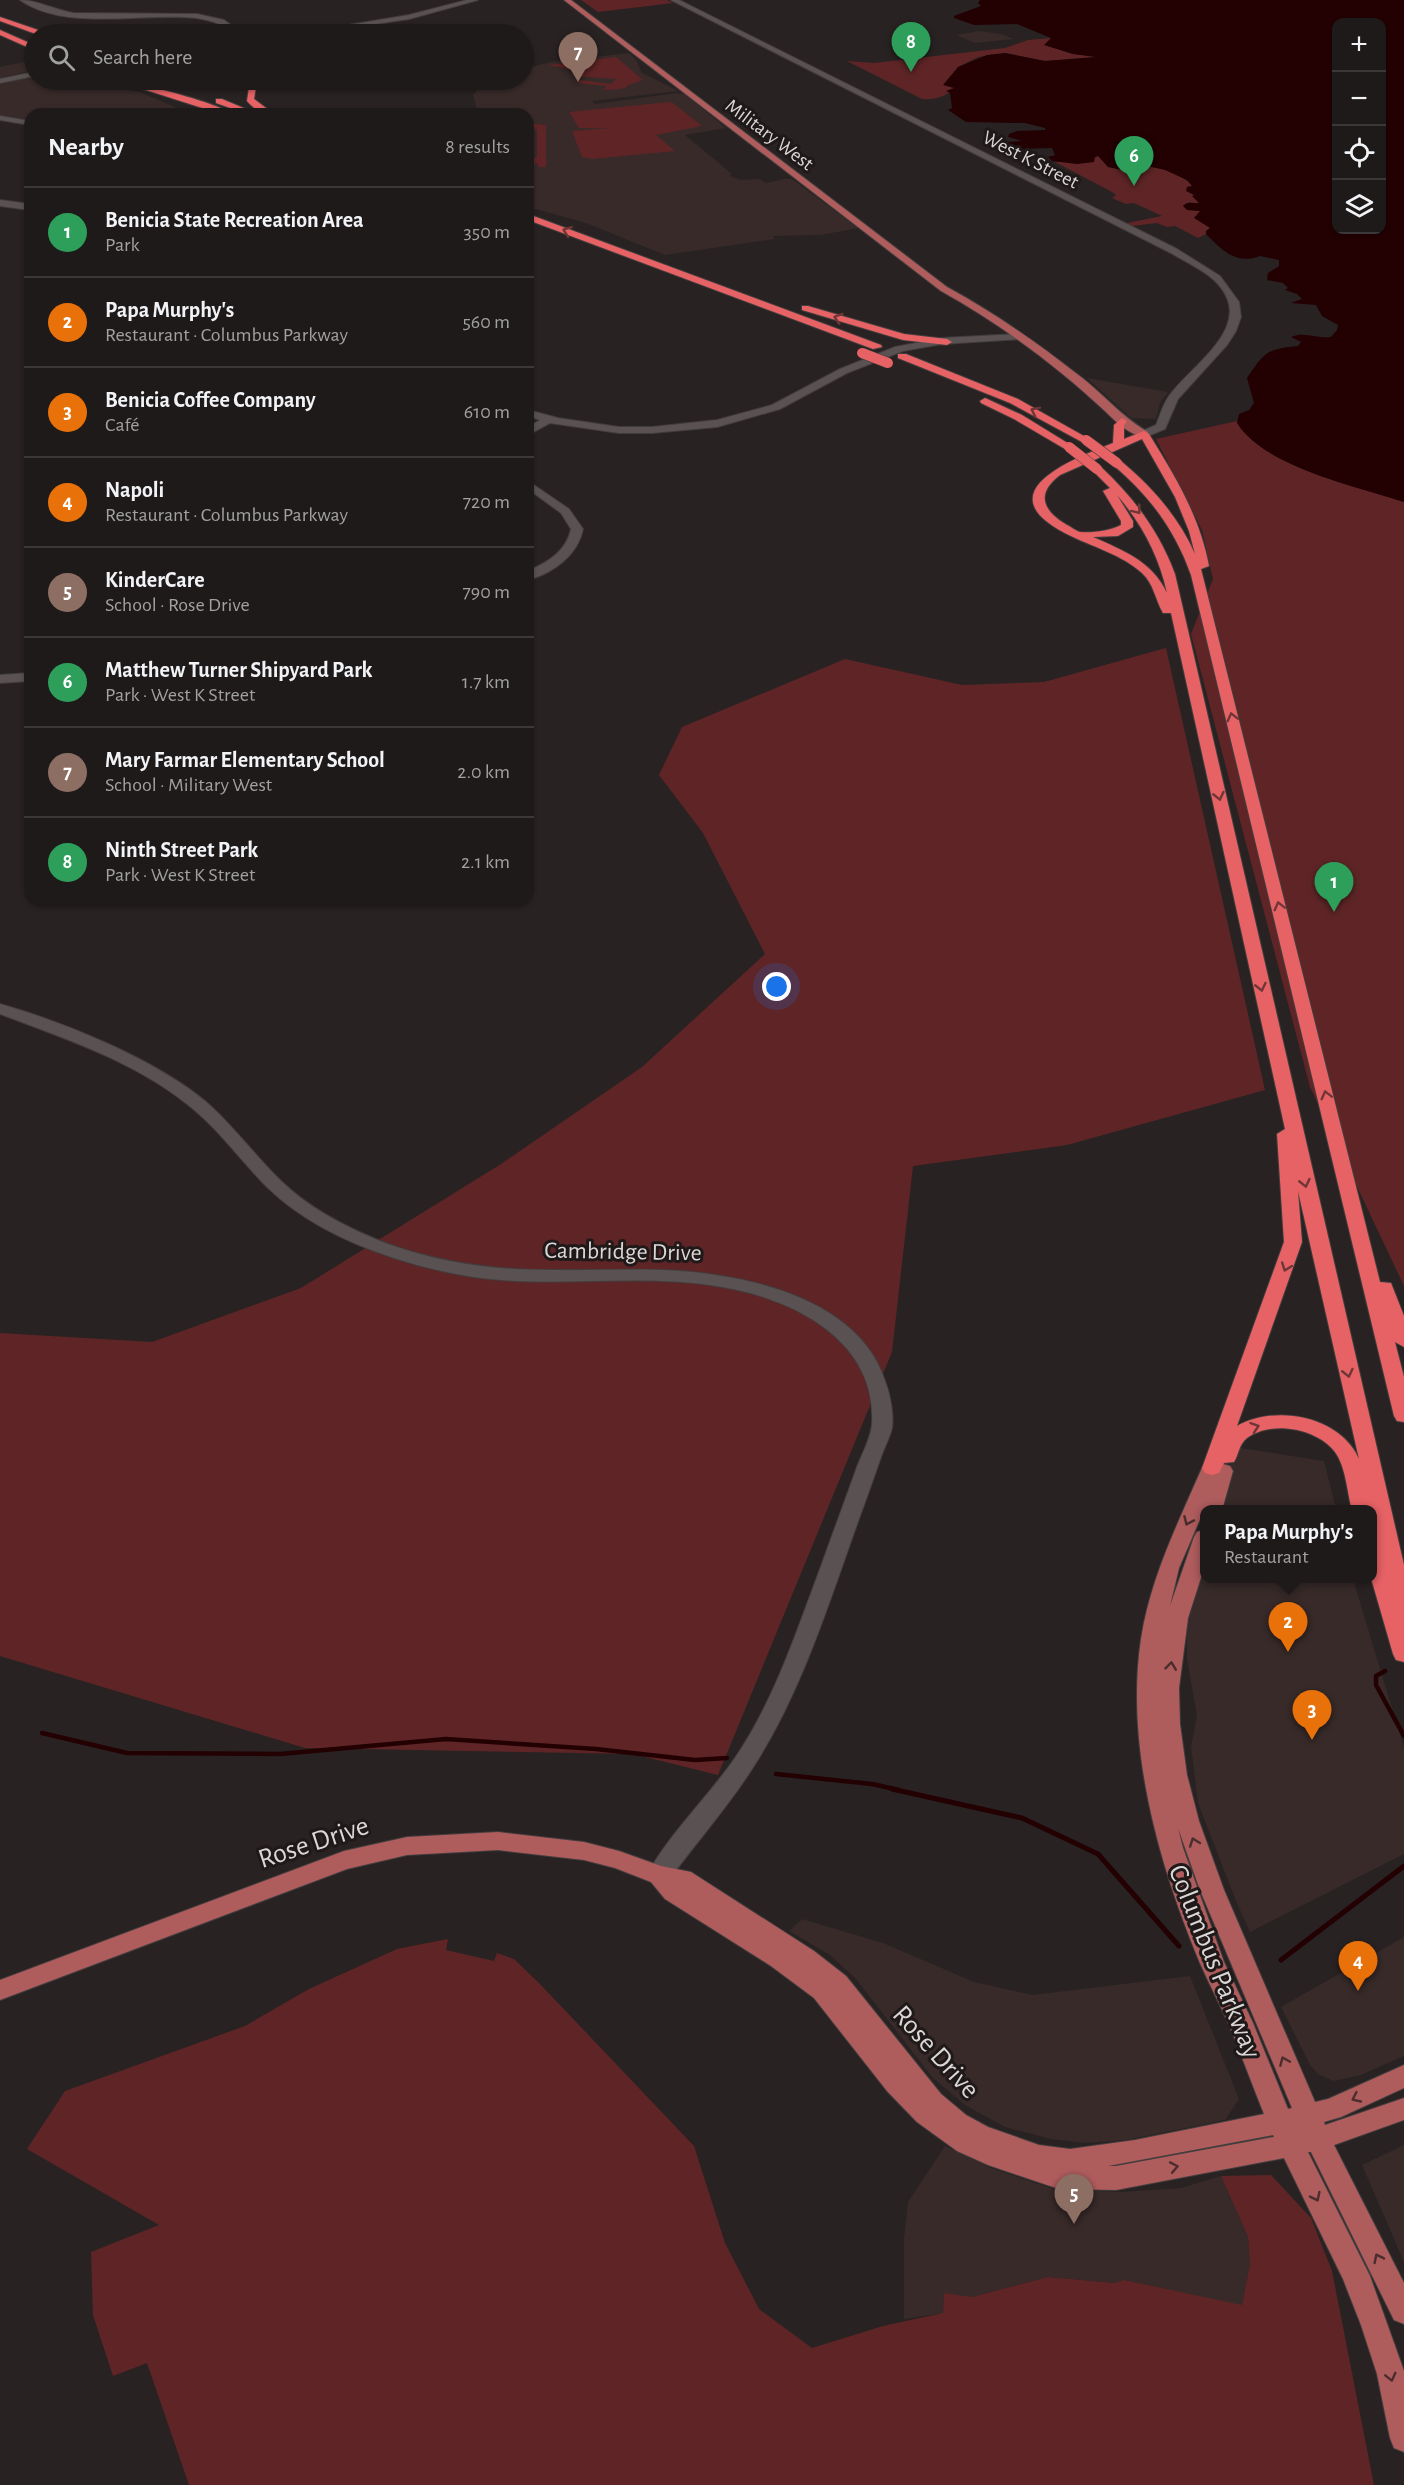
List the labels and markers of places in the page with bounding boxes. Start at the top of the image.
pin: 8 [892,22,930,72]
pin: 7 [558,32,598,82]
pin: 6 [1114,136,1154,186]
pin: 1 [1314,862,1354,912]
pin: 2 [1268,1602,1308,1652]
pin: 3 [1292,1690,1332,1740]
pin: 4 [1338,1942,1378,1991]
pin: 5 [1054,2174,1094,2224]

